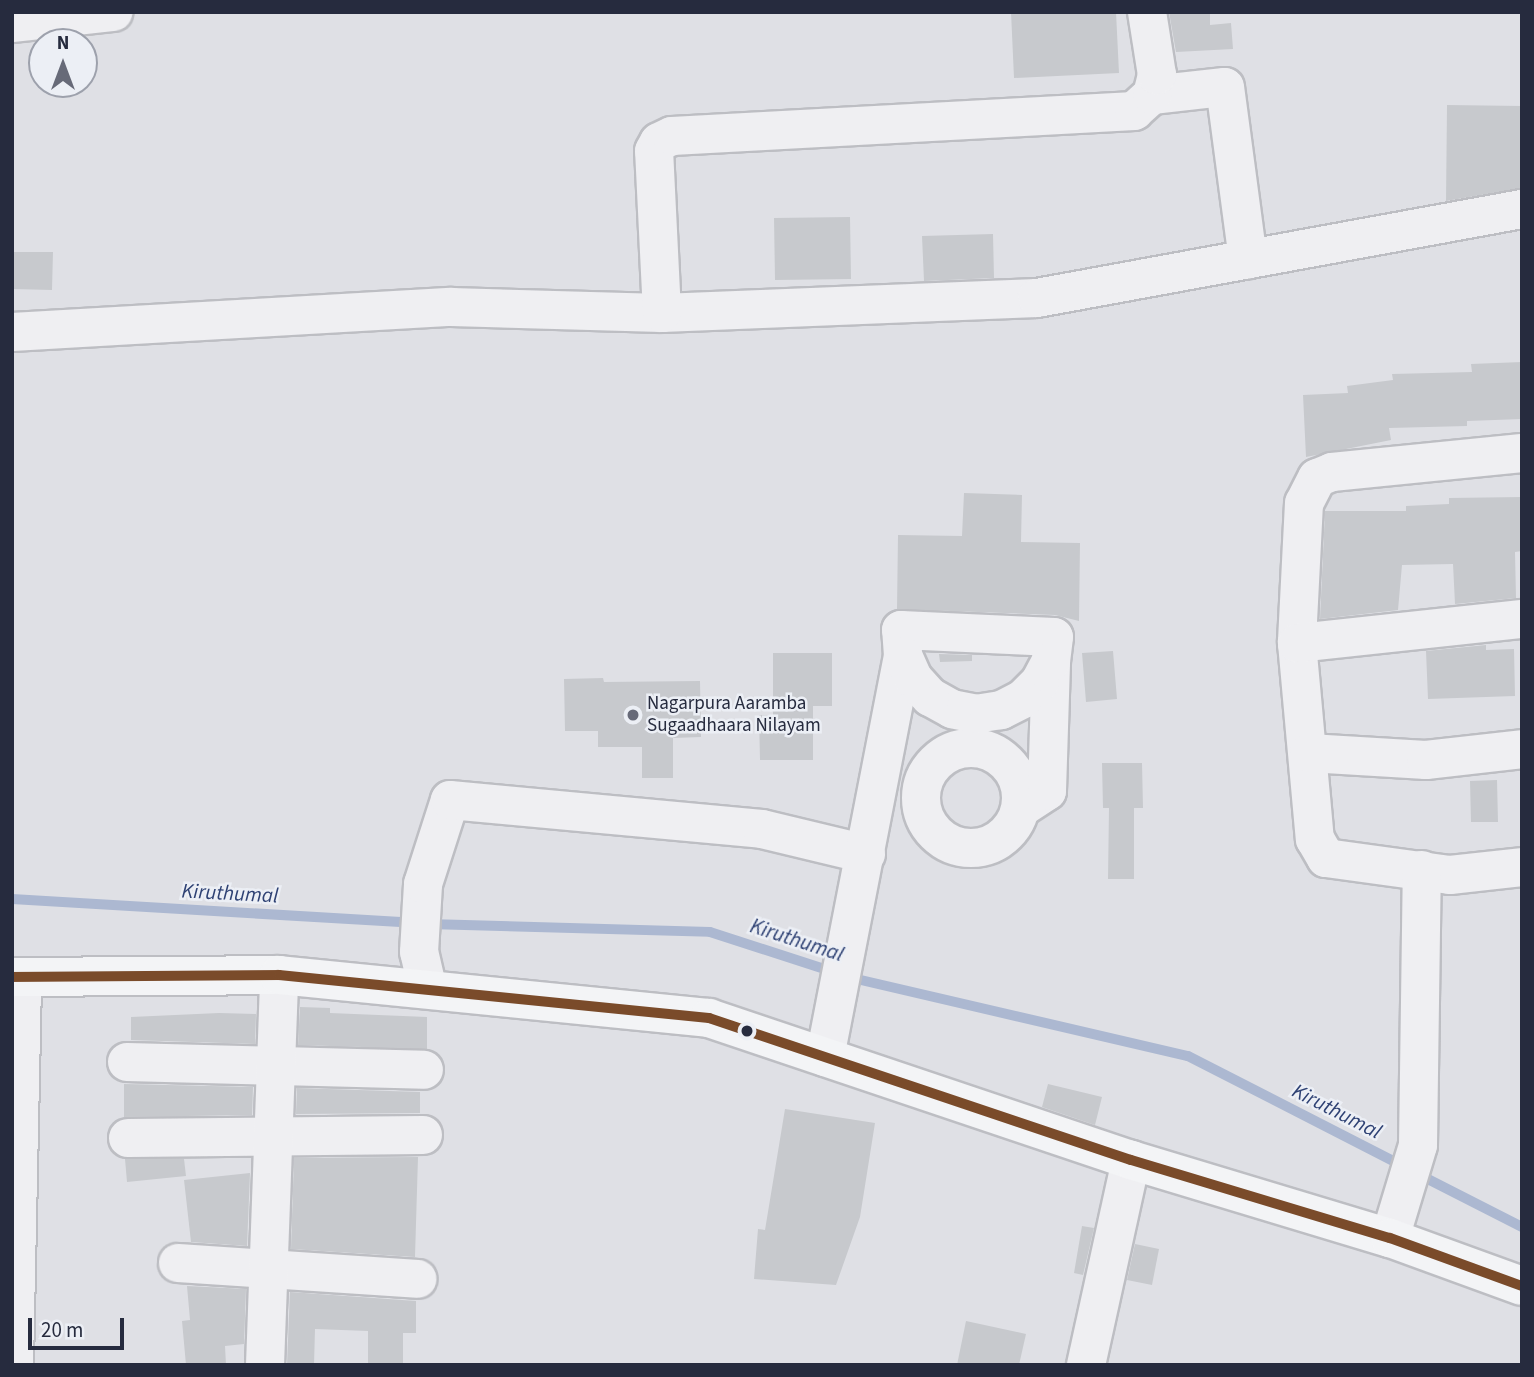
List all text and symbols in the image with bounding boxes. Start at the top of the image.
north arrow [28,28,98,98]
text: N [57,30,69,57]
place label: Nagarpura Aaramba Sugaadhaara Nilayam [647,693,821,737]
marker: Nagarpura Aaramba Sugaadhaara Nilayam [625,707,641,723]
water label: Kiruthumal [181,878,279,908]
water label: Kiruthumal [747,913,847,967]
unlabelled marker [740,1024,754,1038]
water label: Kiruthumal [1288,1078,1386,1144]
scale bar [32,1304,128,1348]
text: 20 m [41,1315,83,1345]

